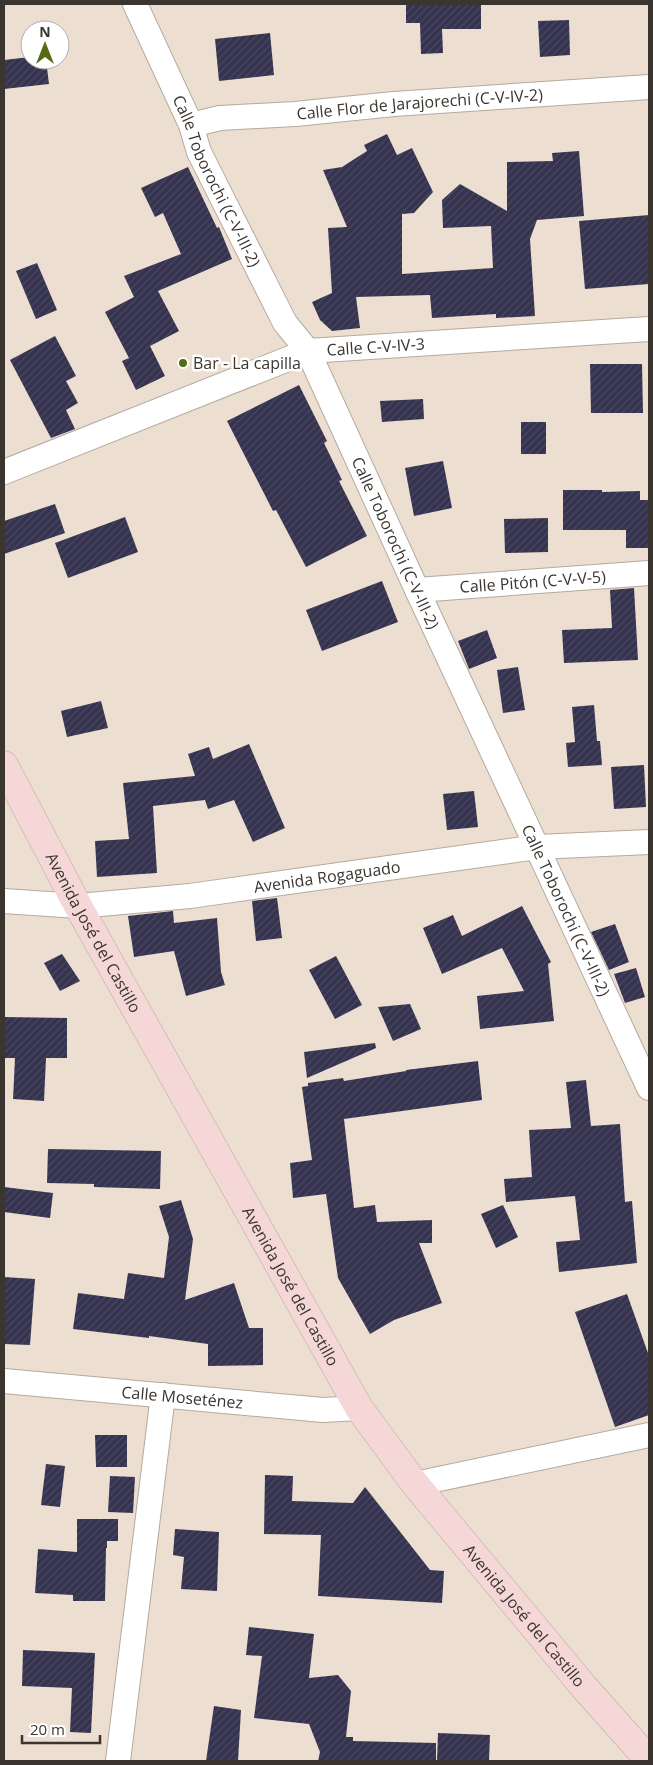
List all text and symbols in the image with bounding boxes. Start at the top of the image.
north arrow [20,20,70,70]
text: N [39,22,51,41]
street label: Calle Flor de Jarajorechi (C-V-IV-2) [295,83,544,125]
street label: Calle Toborochi (C-V-III-2) [168,91,266,271]
street label: Calle C-V-IV-3 [326,332,426,361]
place label: Bar - La capilla [193,352,301,374]
marker: Bar - La capilla [177,357,189,369]
street label: Calle Toborochi (C-V-III-2) [347,453,445,633]
street label: Calle Pitón (C-V-V-5) [459,565,607,598]
street label: Calle Toborochi (C-V-III-2) [517,821,616,1000]
street label: Avenida José del Castillo [41,849,146,1017]
street label: Avenida Rogaguado [252,855,402,898]
street label: Avenida José del Castillo [237,1203,344,1370]
street label: Calle Moseténez [121,1381,244,1414]
street label: Avenida José del Castillo [459,1539,590,1691]
scale bar [22,1712,100,1744]
text: 20 m [30,1719,65,1739]

